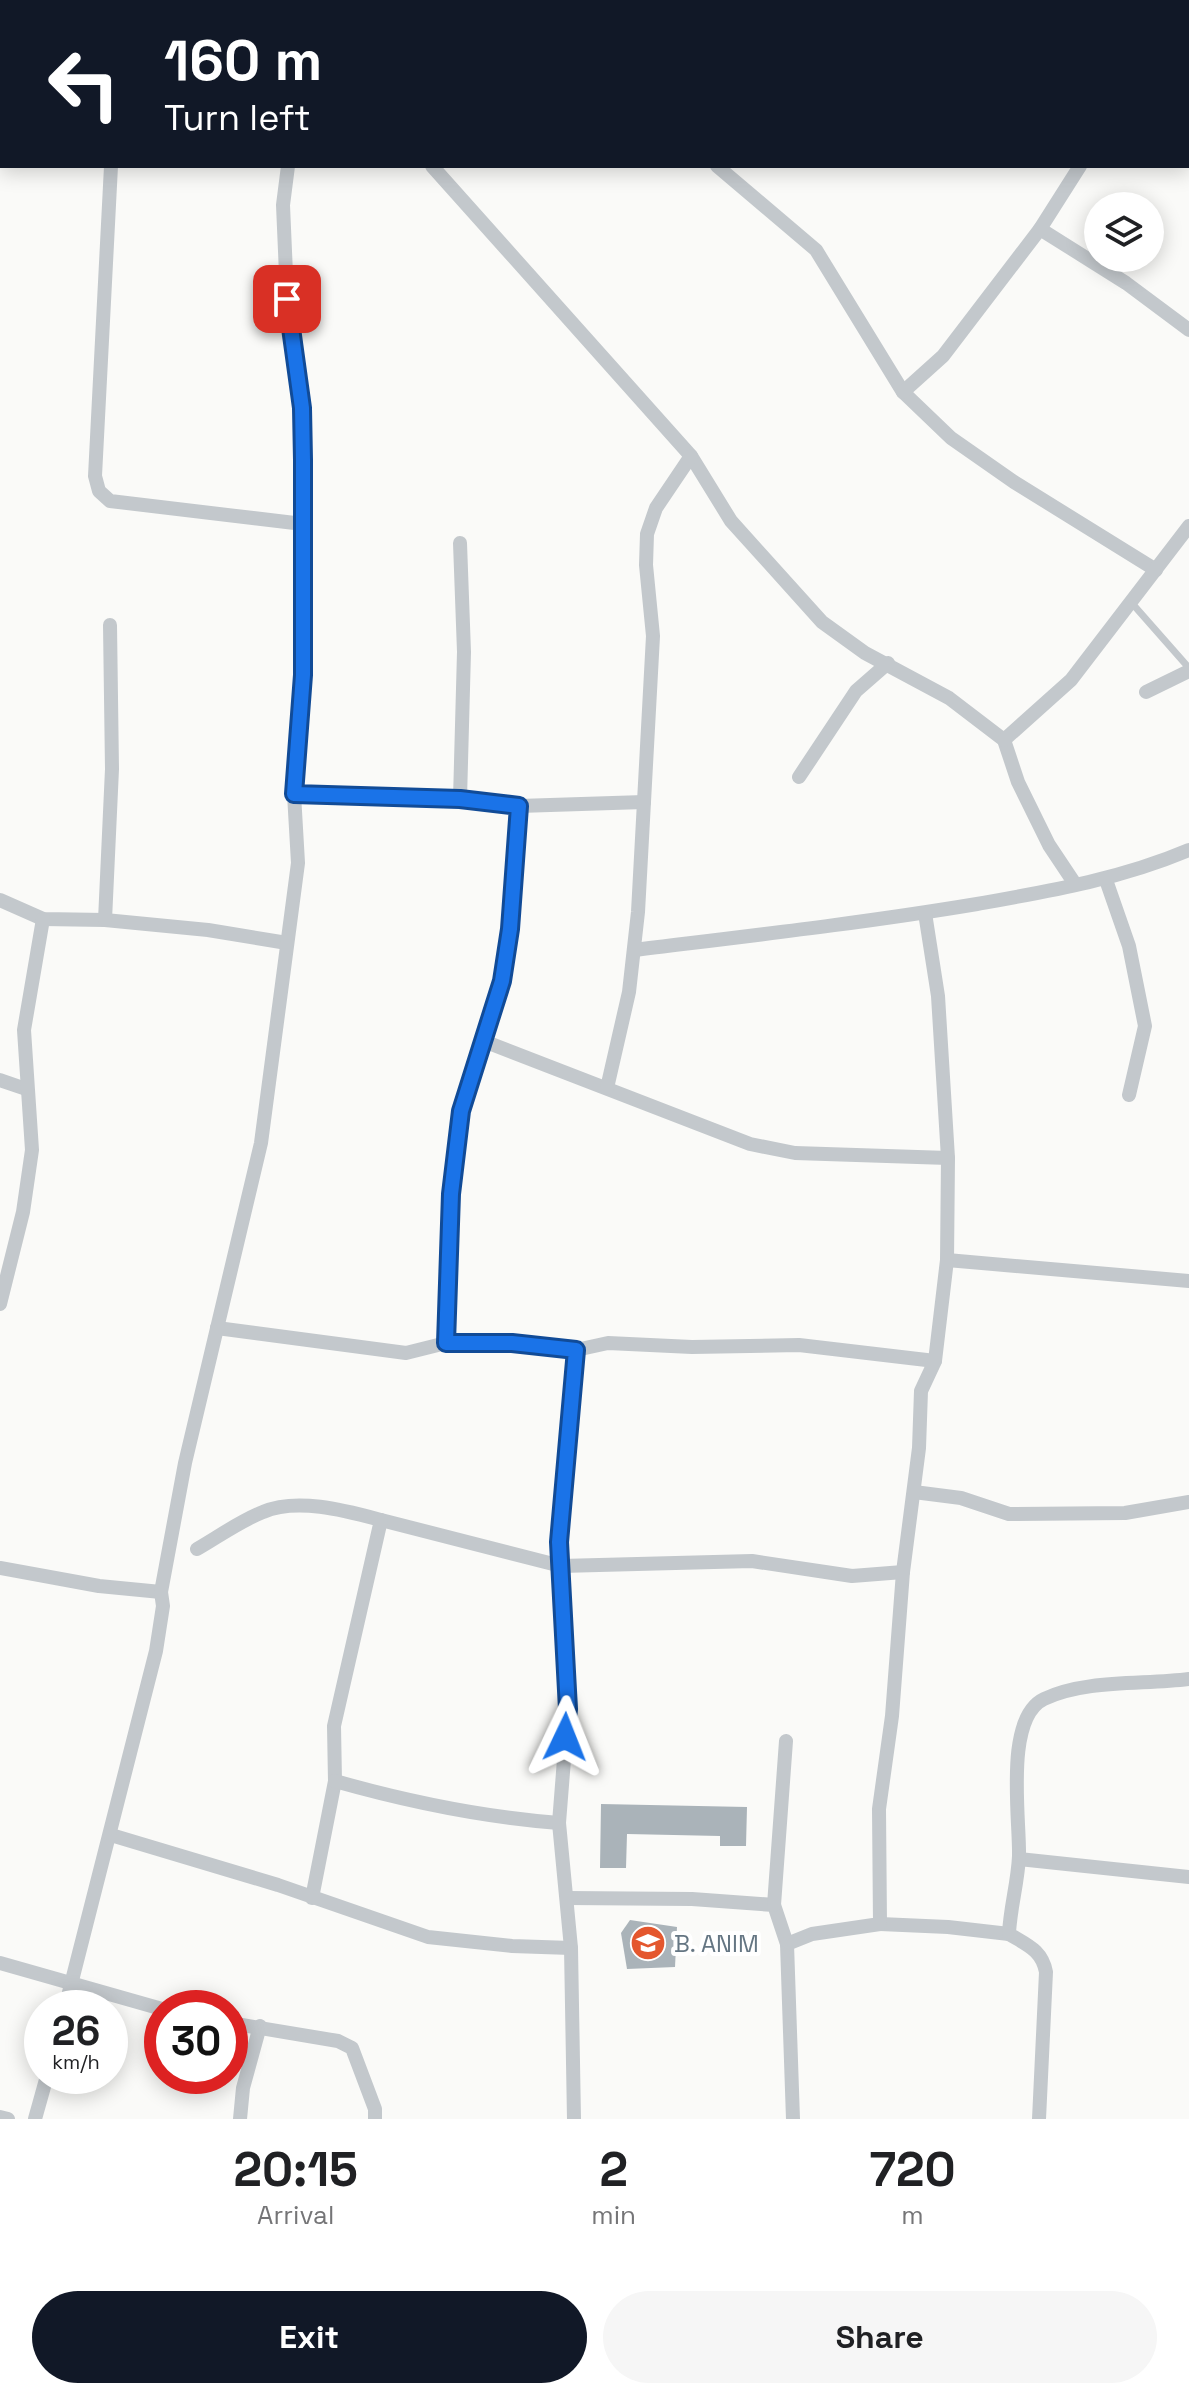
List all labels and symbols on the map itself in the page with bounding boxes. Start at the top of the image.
pin [253,265,321,333]
position arrow [523,1695,607,1779]
school or university icon: B. ANIM [629,1924,667,1962]
place label: B. ANIM [674,1928,759,1959]
speed limit sign: 30 [144,1990,248,2094]

